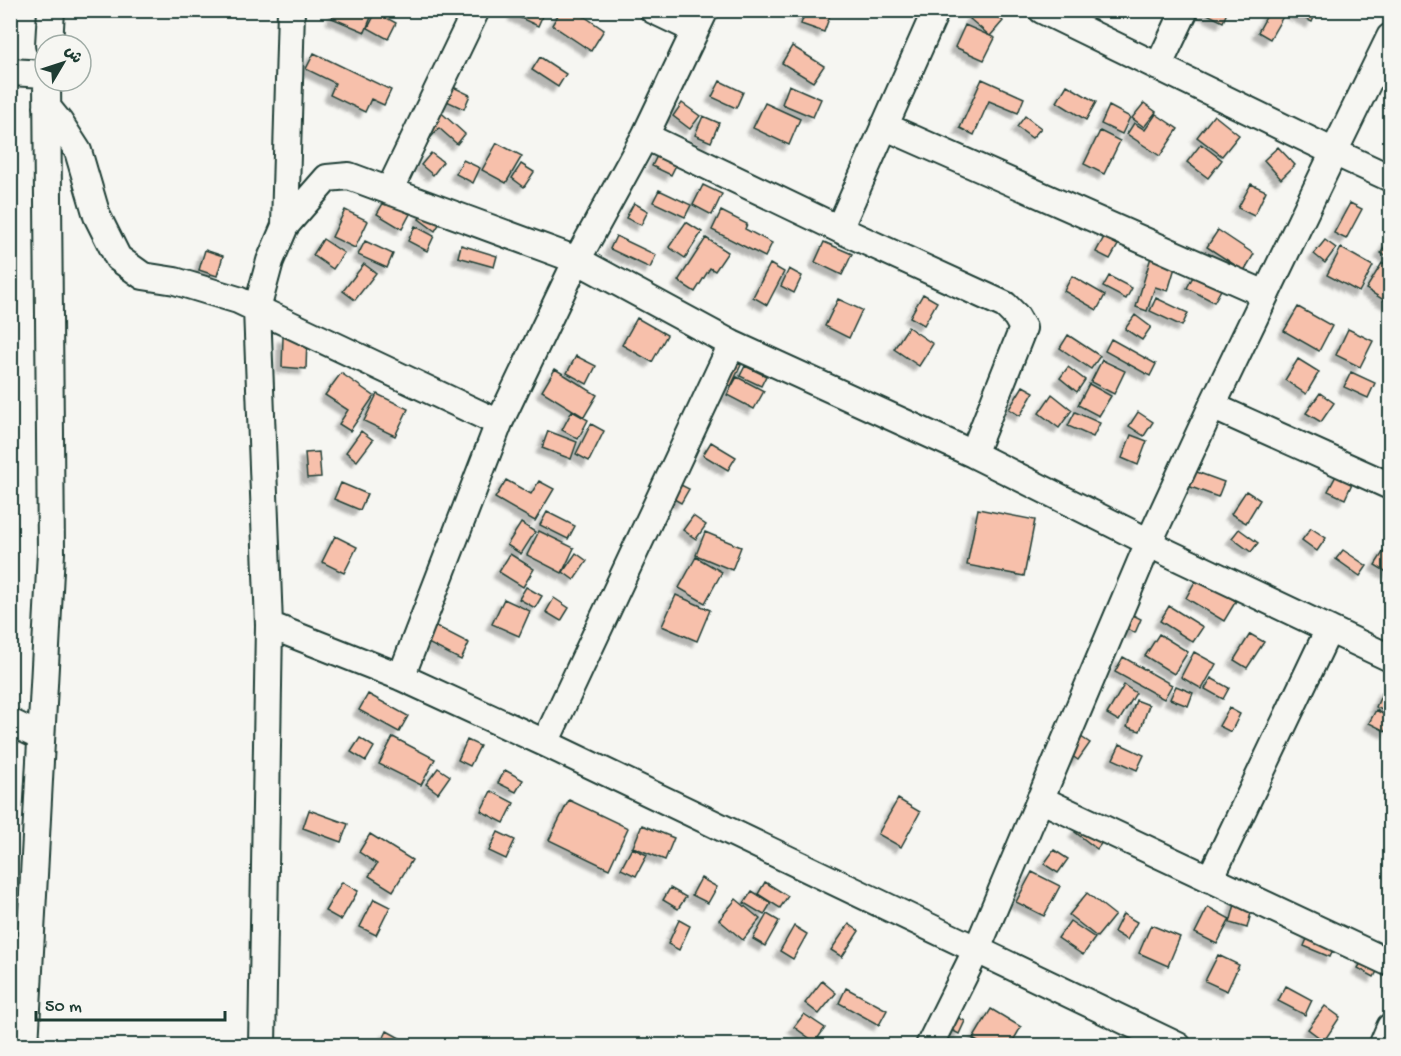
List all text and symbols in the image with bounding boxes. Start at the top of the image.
north arrow [33,33,93,93]
text: ش [59,43,85,69]
scale bar [36,984,225,1022]
text: 50 m [45,997,82,1018]

